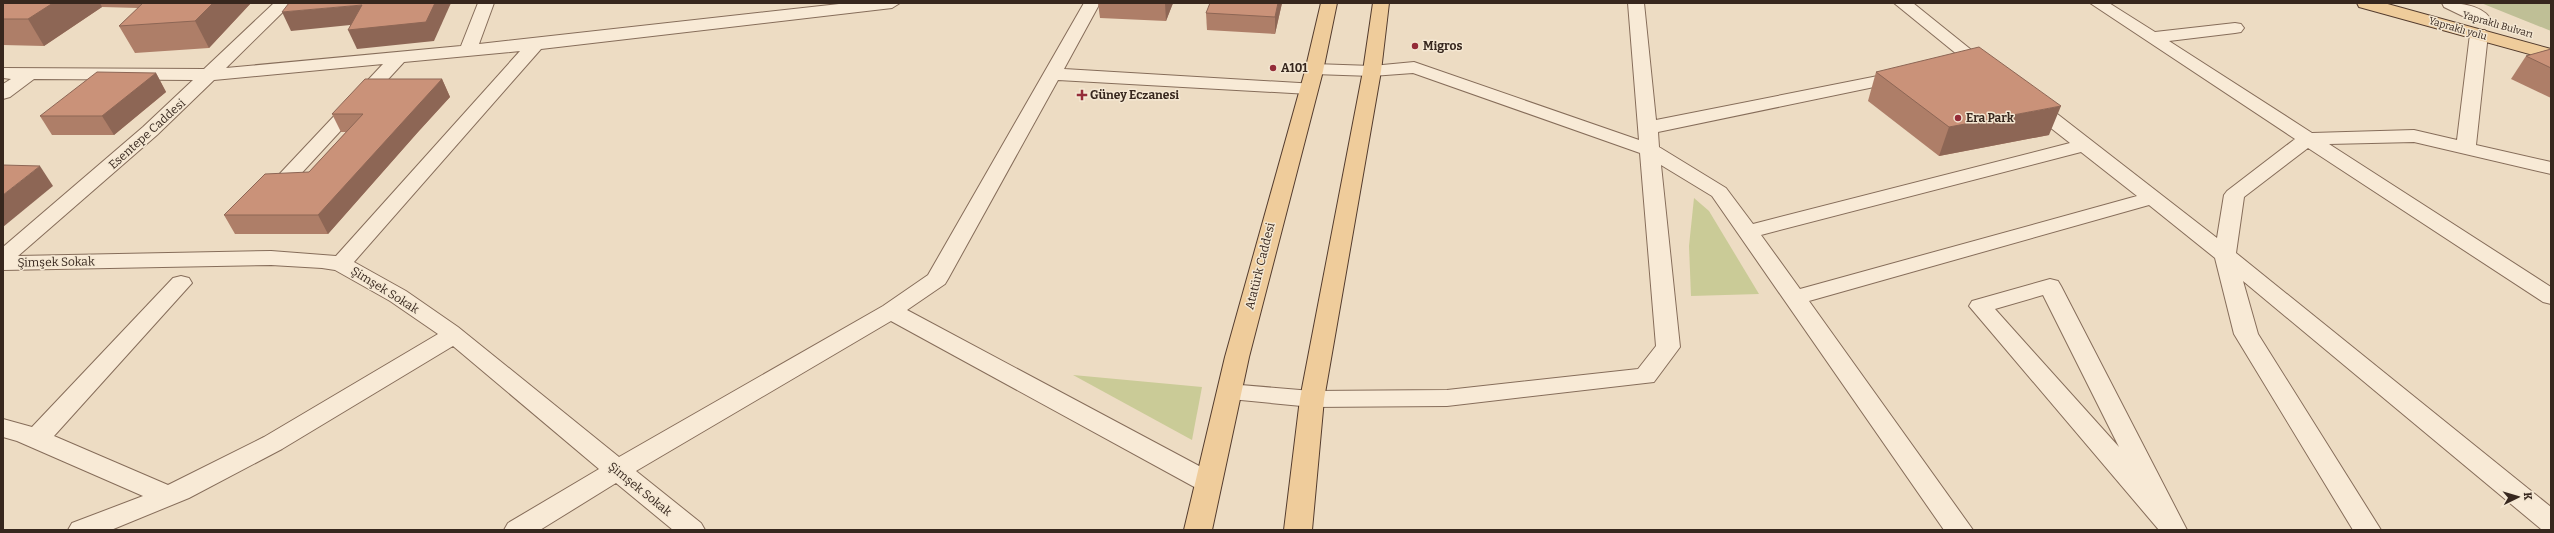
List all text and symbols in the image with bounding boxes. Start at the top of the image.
street label: Yapraklı Bulvarı [2461,9,2534,41]
street label: Yapraklı yolu [2427,15,2488,43]
place label: Migros [1423,39,1462,53]
marker: Migros [1410,41,1420,51]
place label: A101 [1281,61,1308,75]
marker: A101 [1268,63,1278,73]
place label: Güney Eczanesi [1090,88,1179,102]
marker: Güney Eczanesi [1077,90,1087,100]
street label: Esentepe Caddesi [106,96,188,172]
place label: Era Park [1966,111,2015,125]
marker: Era Park [1953,113,1963,123]
street label: Atatürk Caddesi [1242,221,1278,311]
street label: Şimşek Sokak [17,254,95,270]
street label: Şimşek Sokak [349,264,422,317]
street label: Şimşek Sokak [606,459,675,519]
north arrow [2498,477,2538,517]
text: K [2521,492,2534,501]

